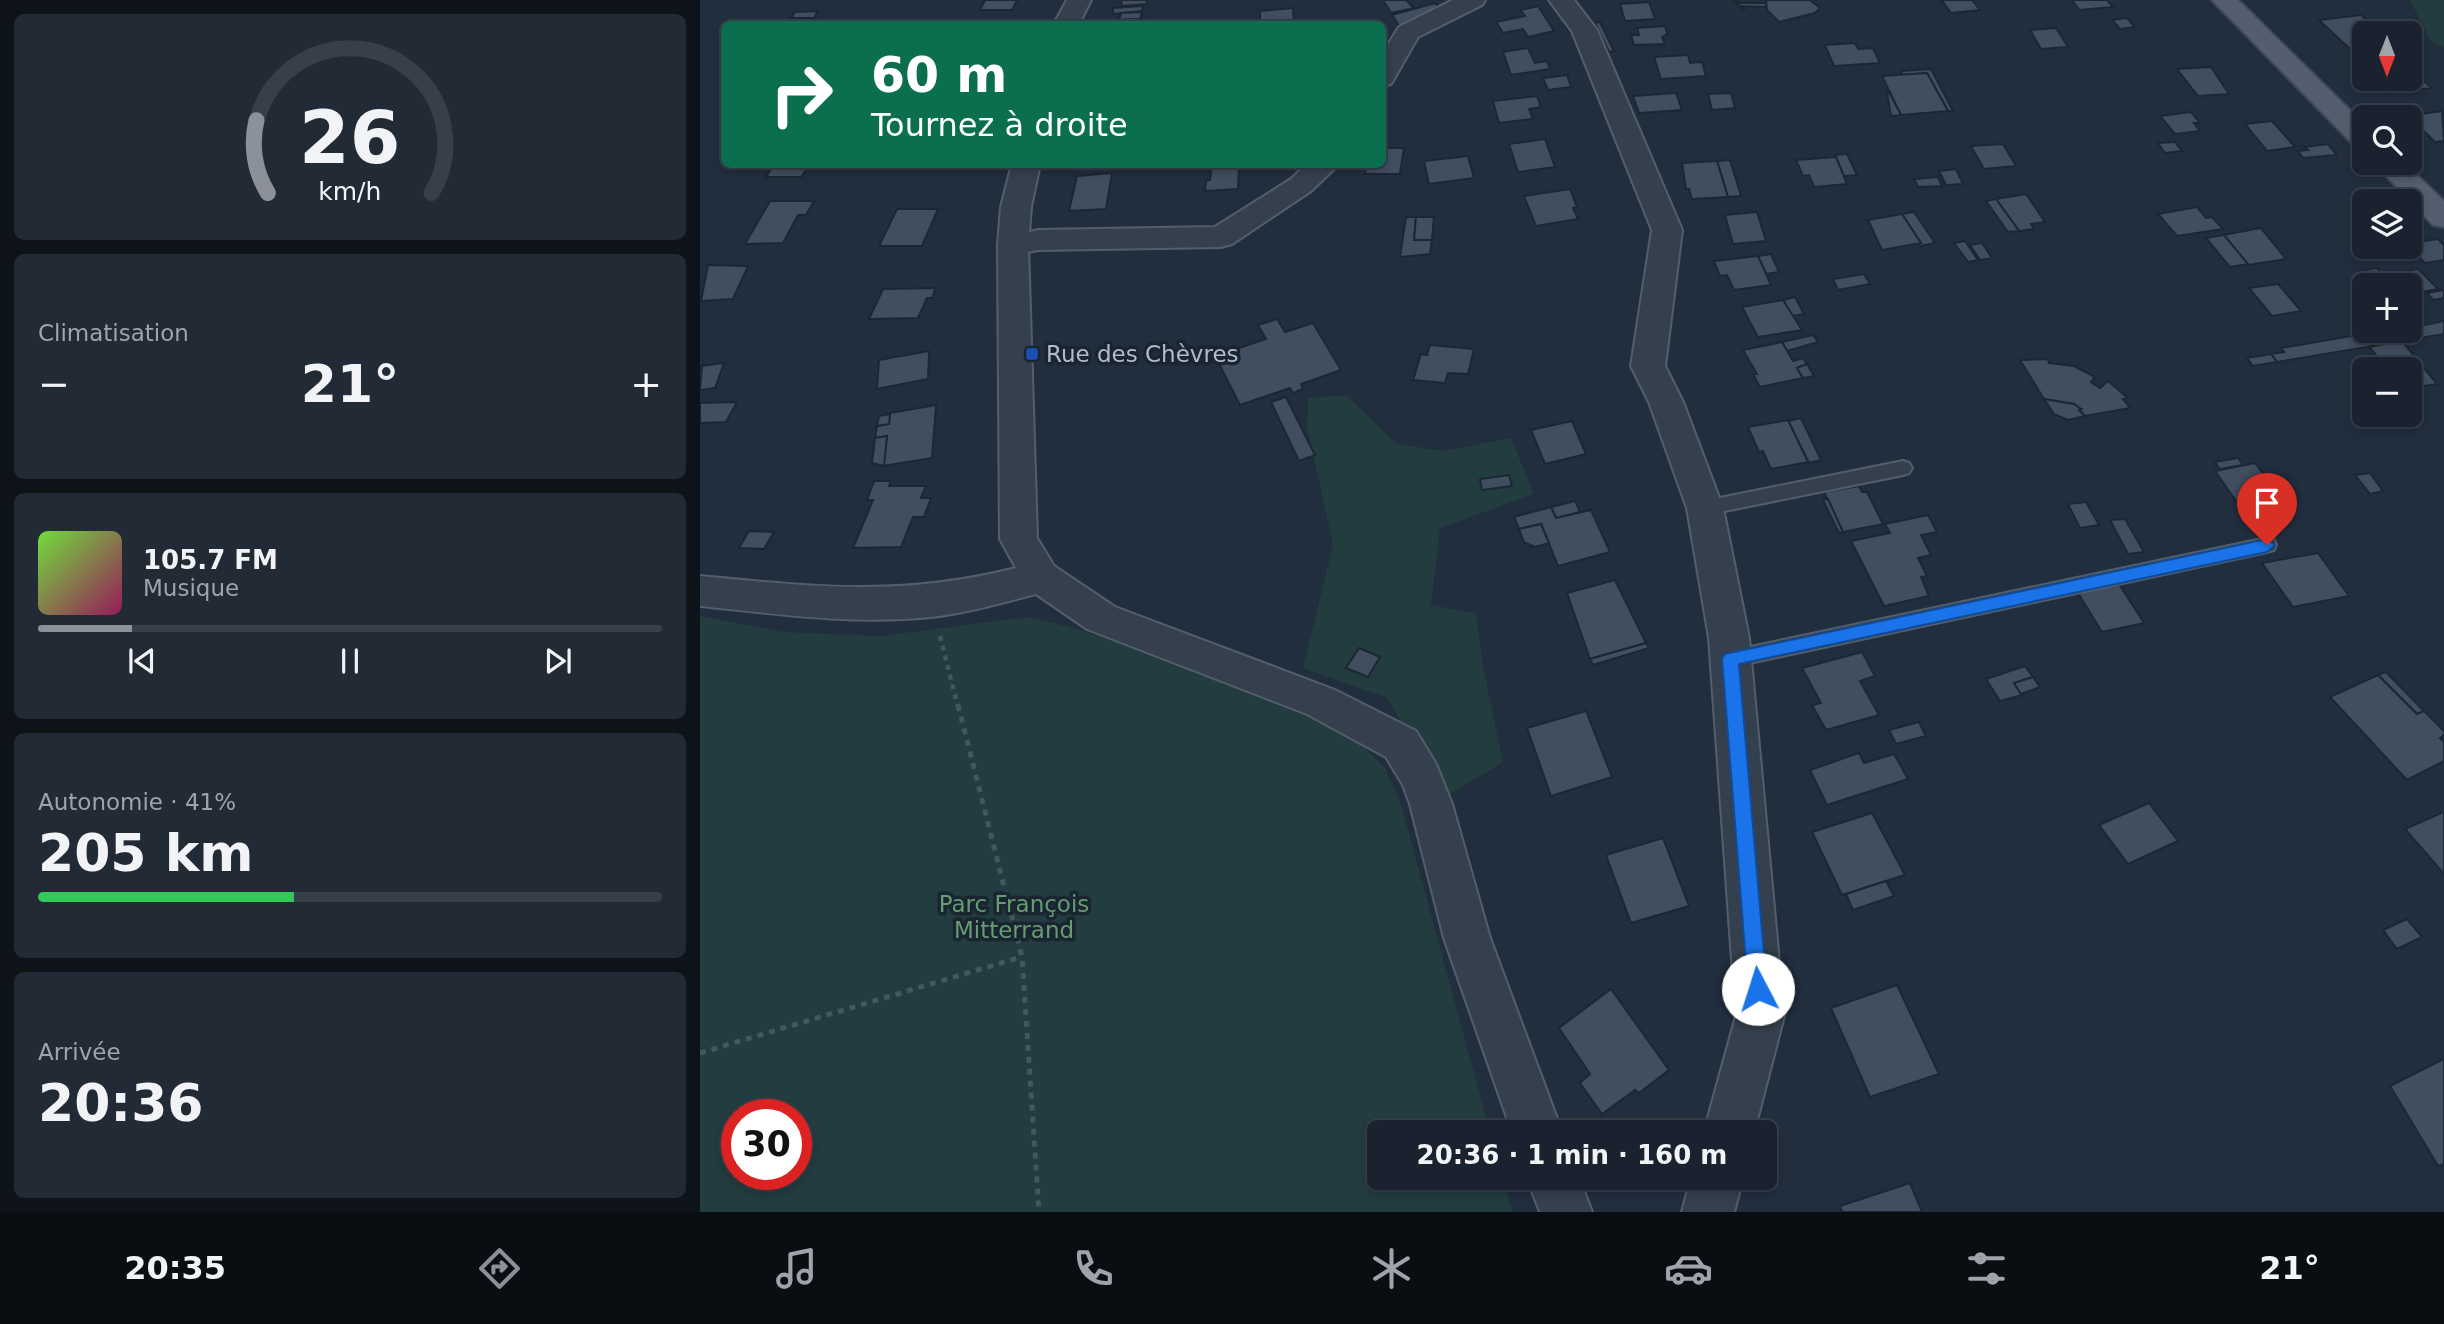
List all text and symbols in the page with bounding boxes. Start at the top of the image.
north arrow [2352,21,2422,91]
map controls [2352,21,2422,427]
text: 60 m [871,47,1007,104]
icon: right [756,49,847,140]
text: 26 [299,95,401,180]
button: search [2352,105,2422,175]
text: Tournez à droite [871,106,1128,144]
text: km/h [318,177,382,206]
button: layers [2352,189,2422,259]
button: + [2352,273,2422,343]
text: Climatisation [38,320,189,346]
place label: Rue des Chèvres [1046,341,1239,367]
marker: Rue des Chèvres [1024,346,1040,362]
text: 21° [301,354,399,414]
button: − [2352,357,2422,427]
text: − [38,362,70,406]
text: + [630,362,662,406]
pin [2237,473,2297,545]
icon: arrive [2248,484,2286,522]
text: 105.7 FM [143,545,278,575]
text: Musique [143,575,239,601]
icon: previous [123,642,161,680]
icon: pause [331,642,369,680]
icon: next [539,642,577,680]
text: Autonomie · 41% [38,789,236,815]
text: 205 km [38,823,253,883]
park label: Parc François Mitterrand [939,891,1089,943]
position arrow [1721,952,1795,1026]
text: Arrivée [38,1039,121,1065]
text: 20:36 [38,1073,204,1133]
speed limit sign: 30 [721,1099,812,1190]
text: 20:36 · 1 min · 160 m [1417,1140,1727,1170]
icon: directions [475,1244,524,1293]
icon: music [772,1244,821,1293]
icon: phone [1069,1244,1118,1293]
icon: climate [1367,1244,1416,1293]
icon: car [1664,1244,1713,1293]
icon: filters [1962,1244,2011,1293]
text: 20:35 [124,1249,226,1287]
text: 21° [2259,1249,2320,1287]

